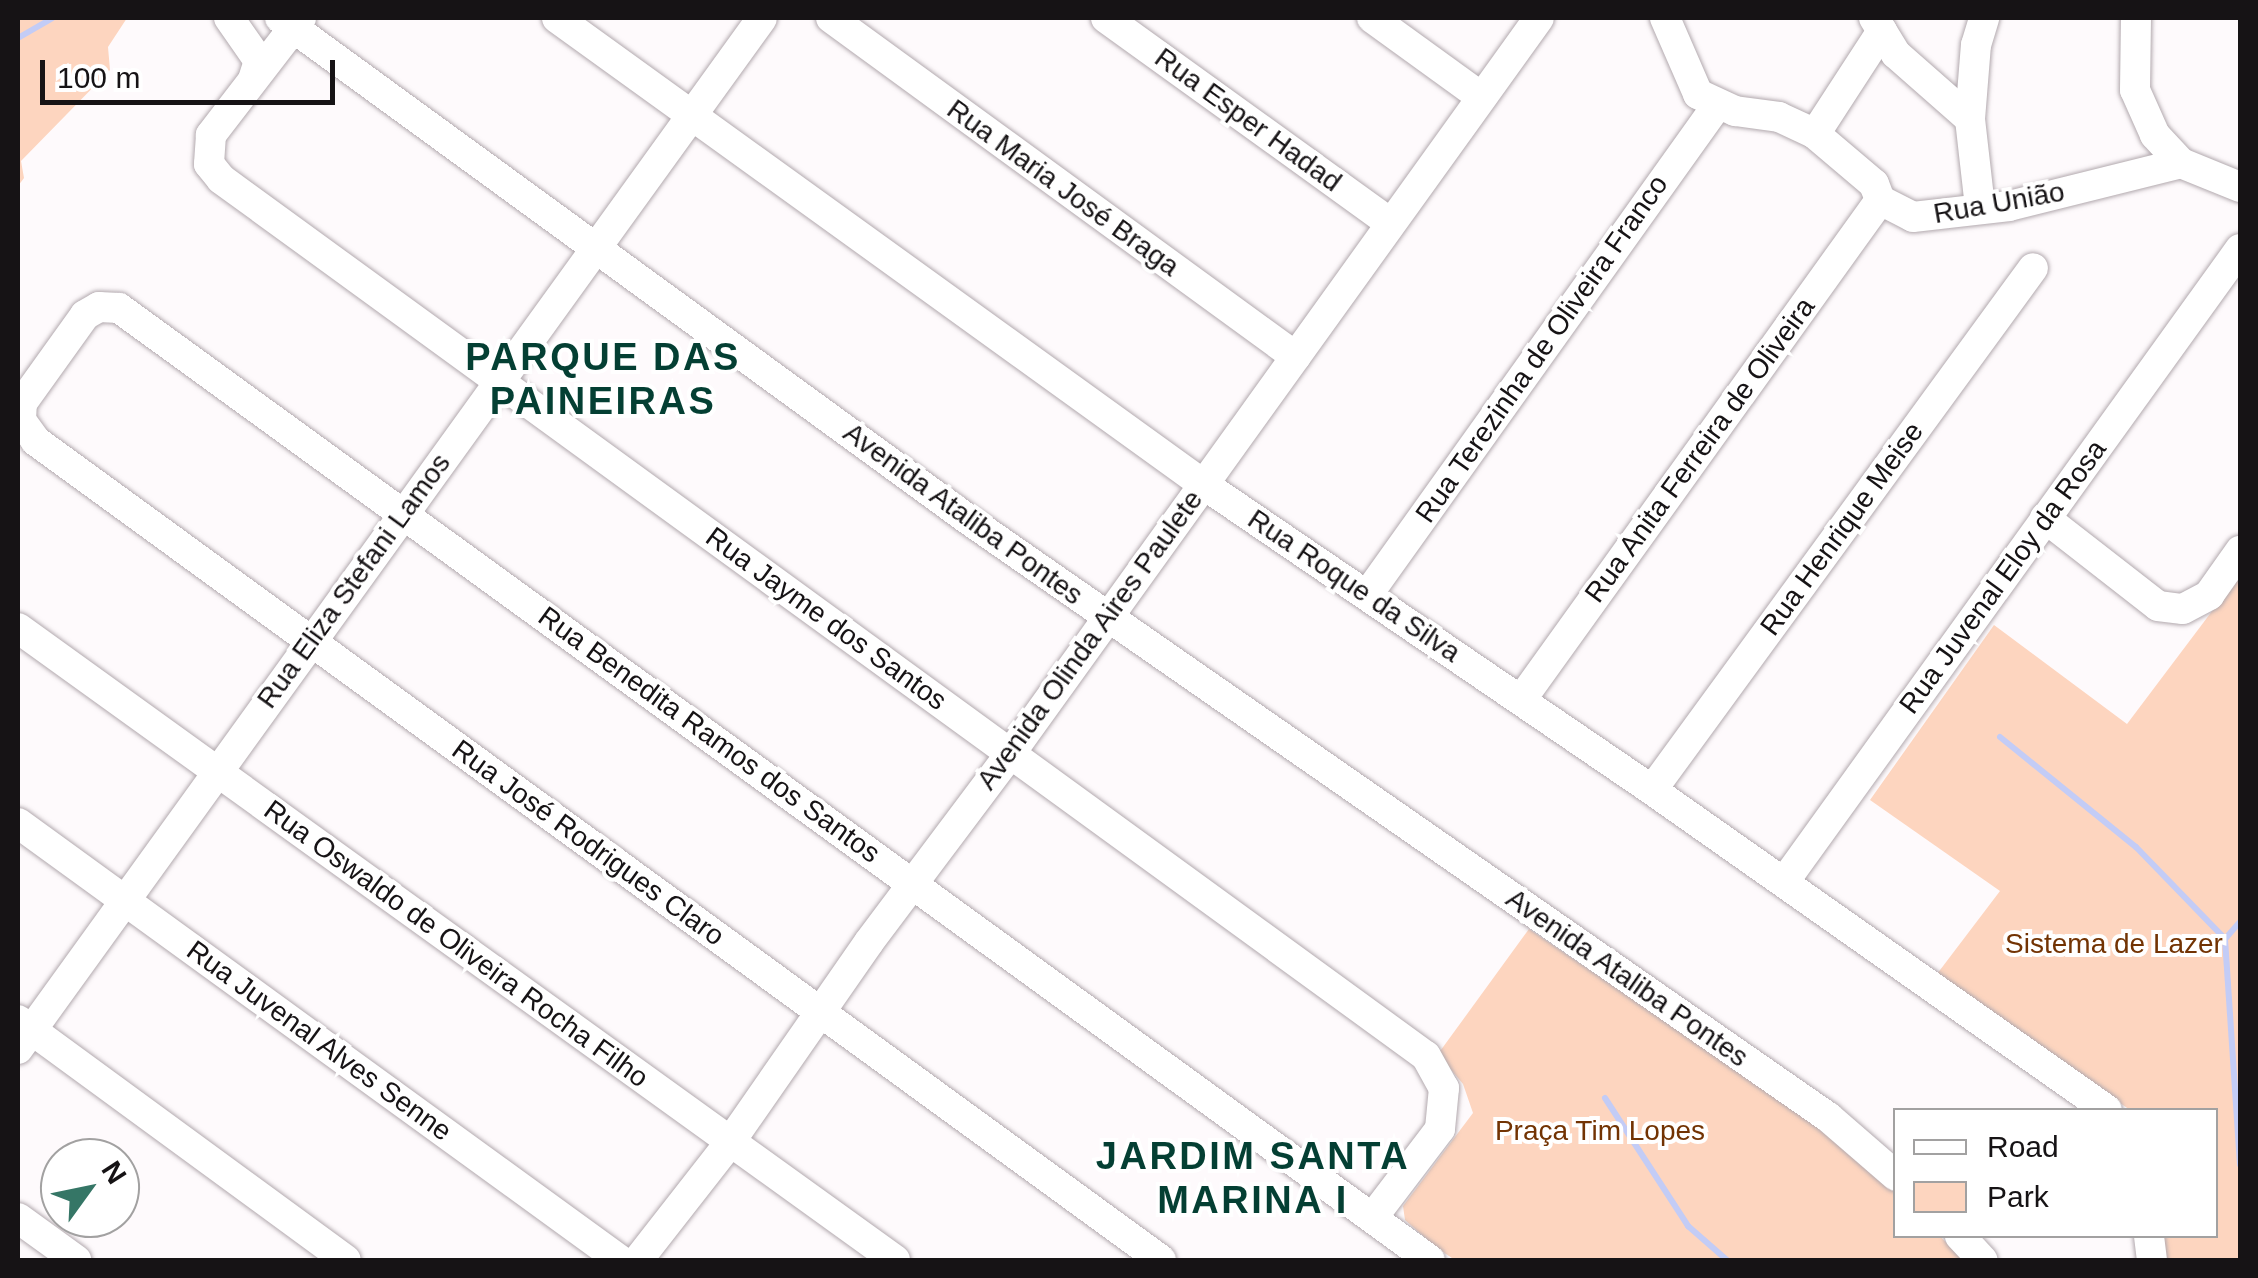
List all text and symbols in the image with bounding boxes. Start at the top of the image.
scale bar [45,40,340,102]
street label: Rua Esper Hadad [1148,41,1348,199]
text: 100 m [57,61,140,94]
street label: Rua Maria José Braga [940,93,1186,283]
street label: Rua Terezinha de Oliveira Franco [1409,169,1675,529]
street label: Rua União [1931,175,2067,231]
street label: Rua Anita Ferreira de Oliveira [1578,290,1822,610]
district label: PARQUE DAS PAINEIRAS [465,335,741,424]
street label: Avenida Ataliba Pontes [836,415,1090,613]
street label: Rua Henrique Meise [1753,416,1931,642]
street label: Rua Juvenal Eloy da Rosa [1892,434,2114,720]
street label: Rua Eliza Stefani Lamos [250,447,458,715]
street label: Avenida Olinda Aires Paulete [970,483,1210,797]
street label: Rua Roque da Silva [1241,502,1467,670]
street label: Rua Jayme dos Santos [699,520,953,718]
street label: Rua Benedita Ramos dos Santos [532,600,886,870]
street label: Rua José Rodrigues Claro [445,733,731,953]
street label: Rua Oswaldo de Oliveira Rocha Filho [257,793,655,1095]
street label: Avenida Ataliba Pontes [1499,881,1755,1075]
park label: Sistema de Lazer [2005,927,2223,961]
street label: Rua Juvenal Alves Senne [179,933,459,1149]
legend [1893,1108,2218,1238]
park label: Praça Tim Lopes [1495,1114,1705,1148]
text: Road [1987,1130,2059,1163]
district label: JARDIM SANTA MARINA I [1096,1134,1410,1224]
north arrow [40,1138,140,1238]
text: N [95,1156,132,1189]
text: Park [1987,1180,2049,1213]

